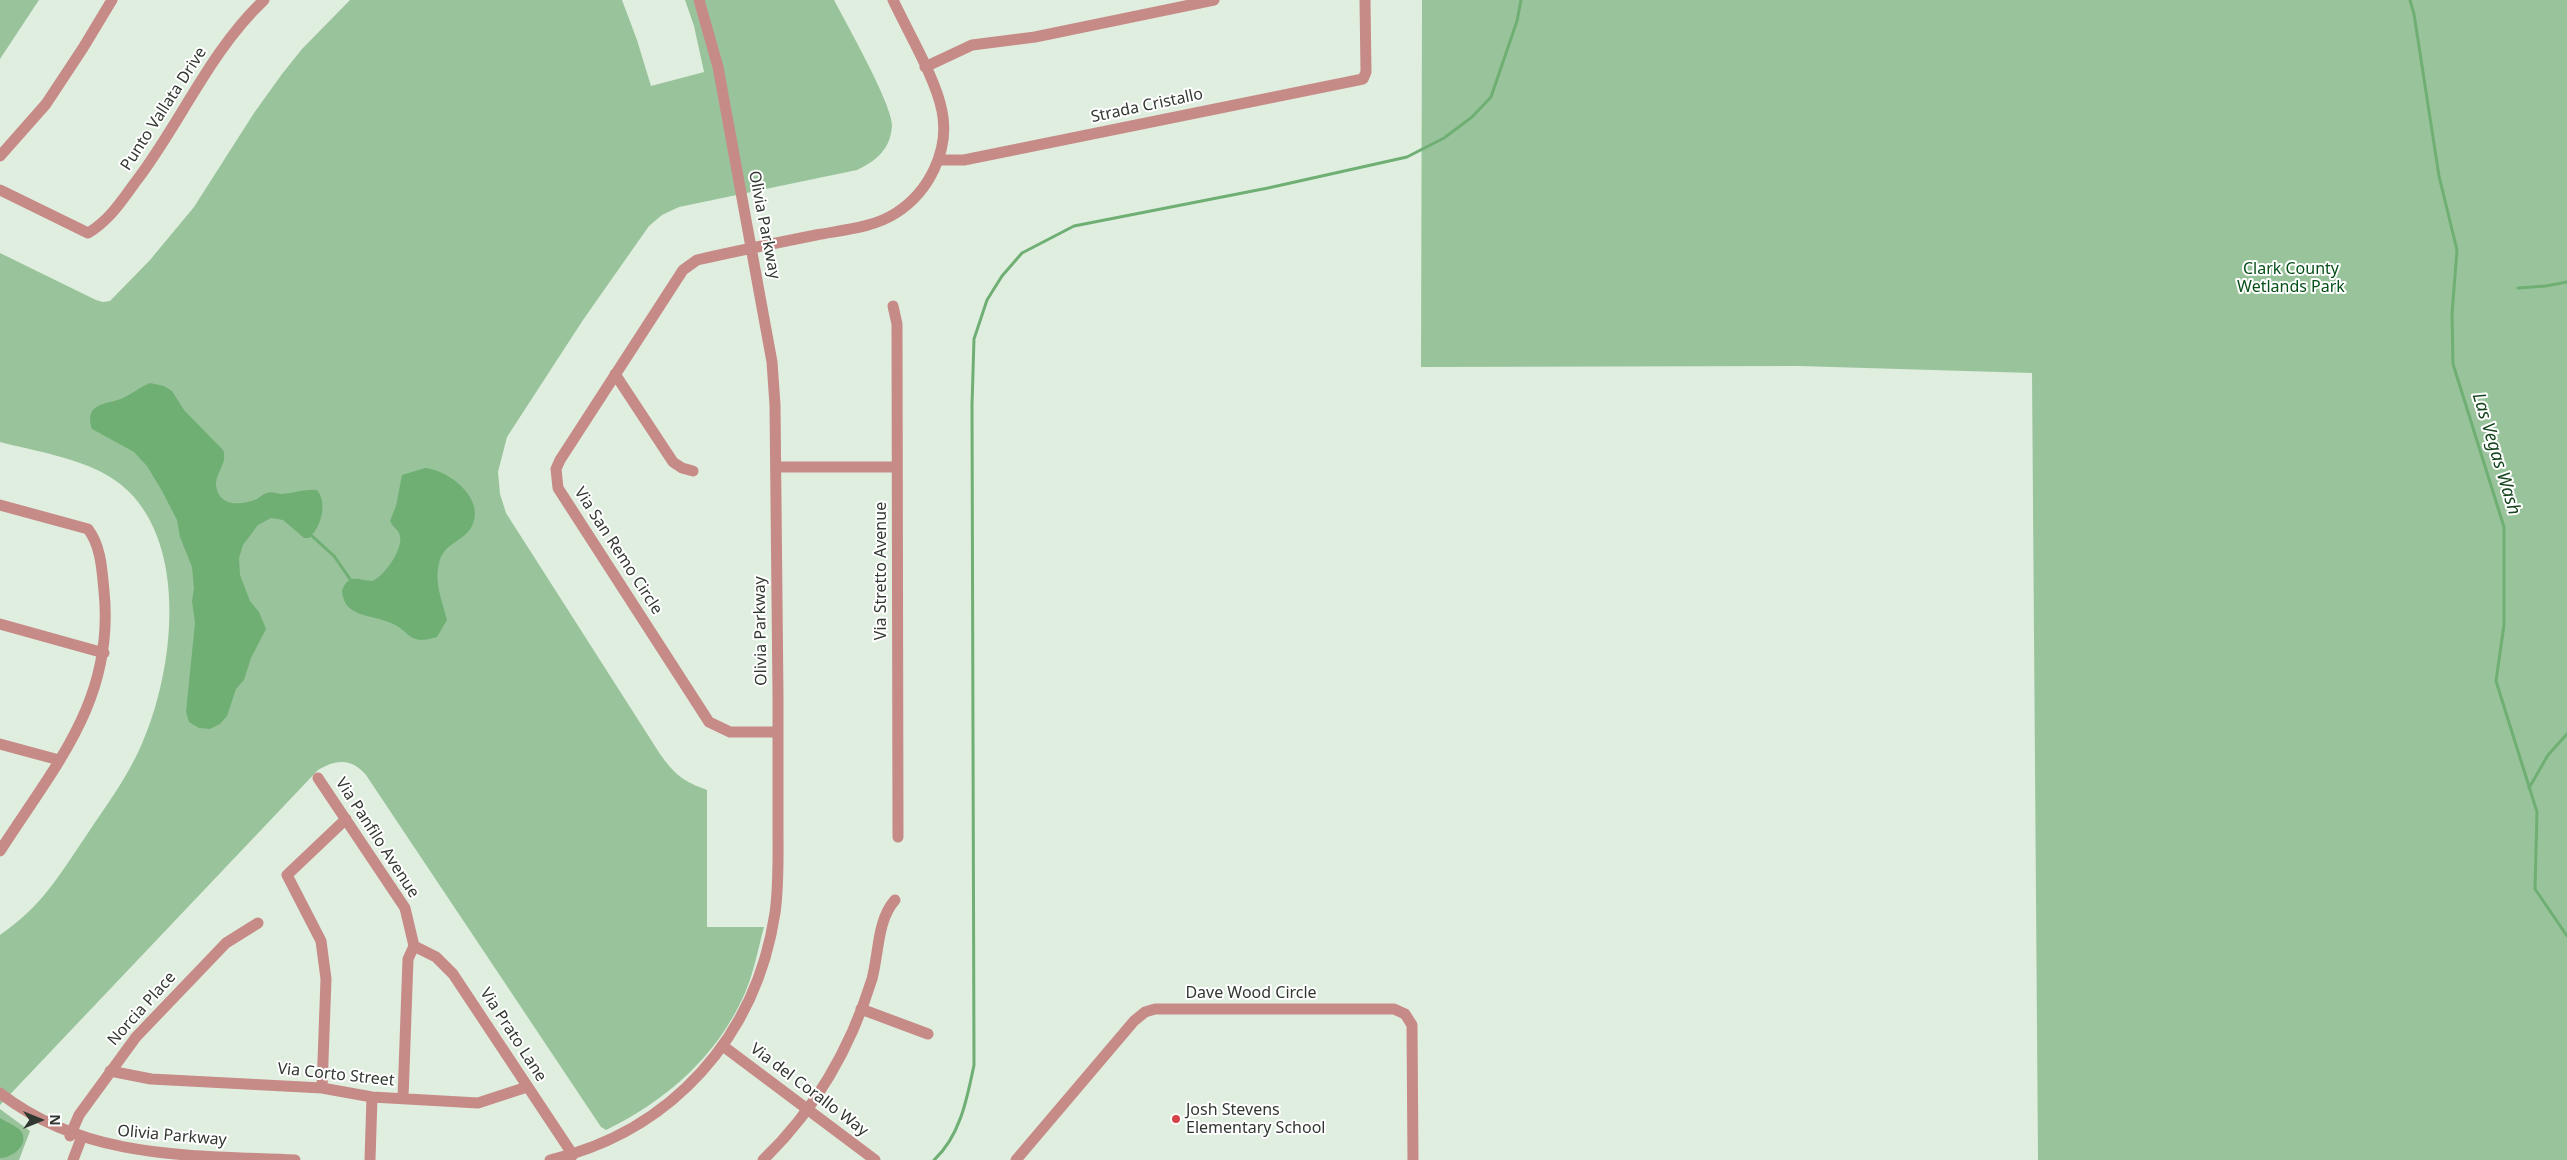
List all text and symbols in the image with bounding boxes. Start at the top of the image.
street label: Punto Vallata Drive [117,44,211,174]
street label: Strada Cristallo [1089,85,1205,127]
street label: Olivia Parkway [744,169,784,281]
park label: Clark County Wetlands Park [2237,259,2345,297]
water label: Las Vegas Wash [2467,390,2525,518]
street label: Via San Remo Circle [570,484,666,618]
street label: Via Stretto Avenue [871,502,891,640]
street label: Olivia Parkway [750,576,772,686]
street label: Via Panfilo Avenue [331,774,423,902]
street label: Norcia Place [104,968,180,1050]
street label: Dave Wood Circle [1185,983,1317,1003]
street label: Via Prato Lane [476,985,550,1085]
street label: Via del Corallo Way [746,1039,872,1141]
street label: Via Corto Street [277,1059,395,1091]
north arrow [15,1095,65,1145]
place label: Josh Stevens Elementary School [1186,1100,1325,1138]
marker: Josh Stevens Elementary School [1170,1113,1182,1125]
text: N [46,1114,65,1126]
street label: Olivia Parkway [117,1122,227,1150]

